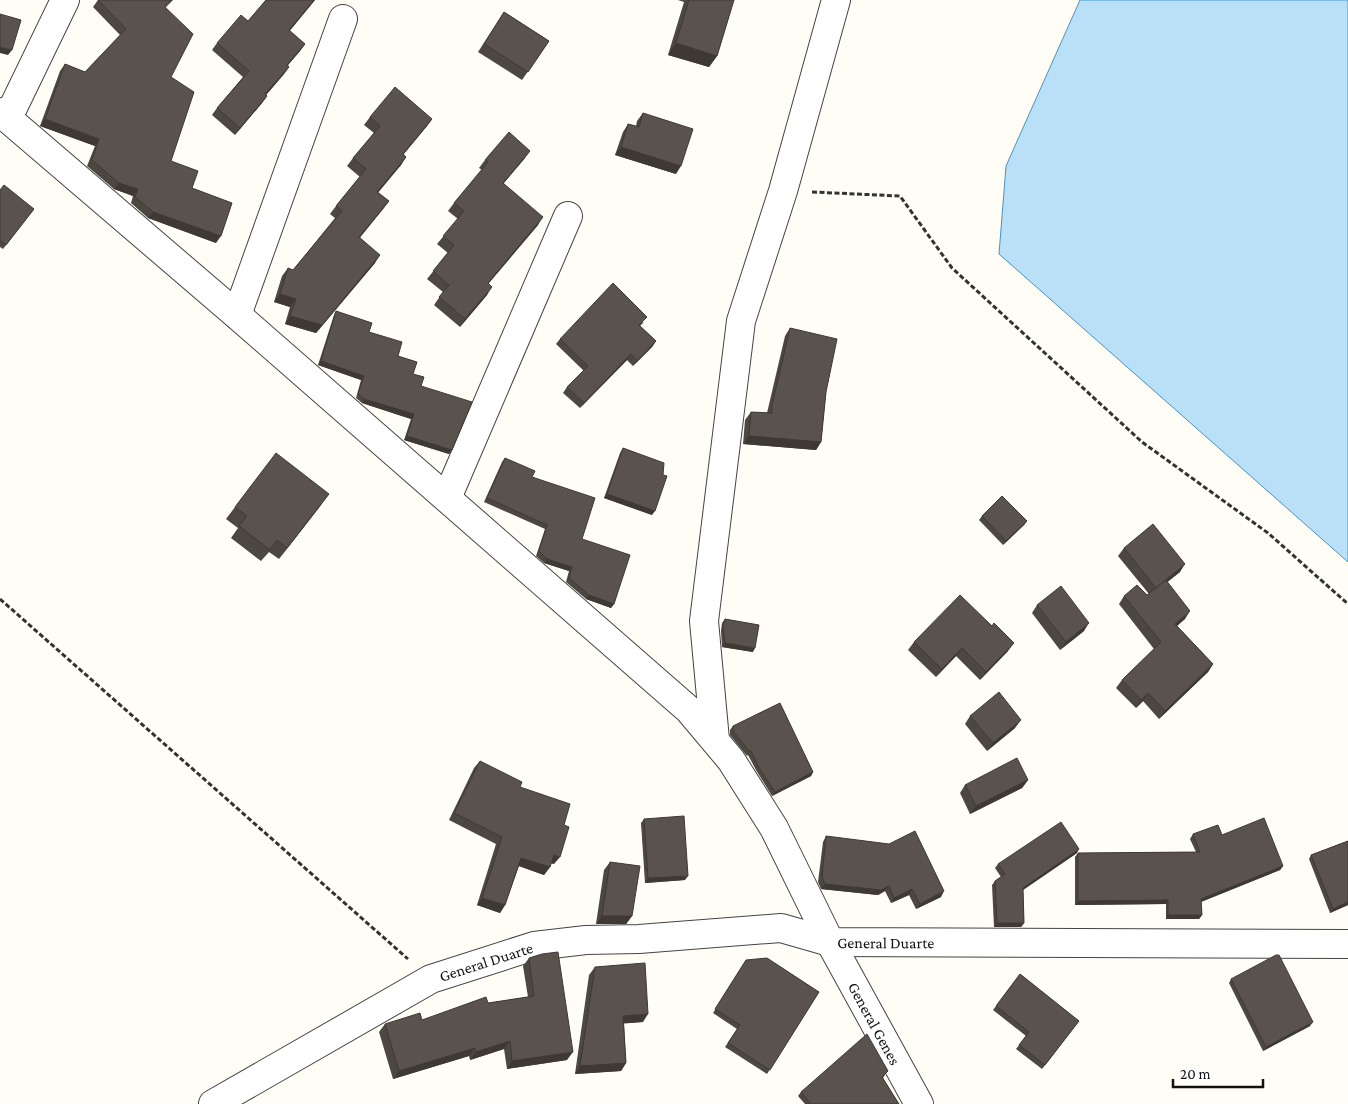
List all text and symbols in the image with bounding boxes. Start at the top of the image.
street label: General Duarte [837,934,934,951]
street label: General Duarte [437,938,535,984]
street label: General Genes [845,979,904,1068]
scale bar [1173,1056,1263,1088]
text: 20 m [1180,1066,1211,1082]

